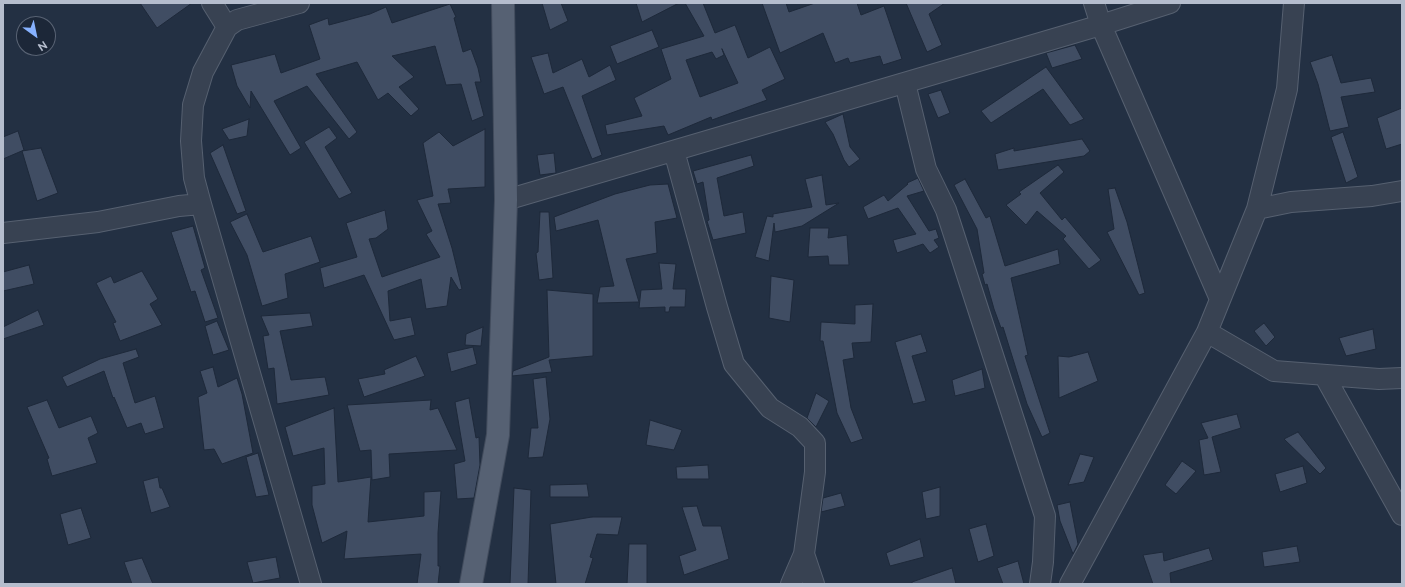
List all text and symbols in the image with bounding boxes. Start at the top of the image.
north arrow [16,16,56,56]
text: N [35,38,49,53]

